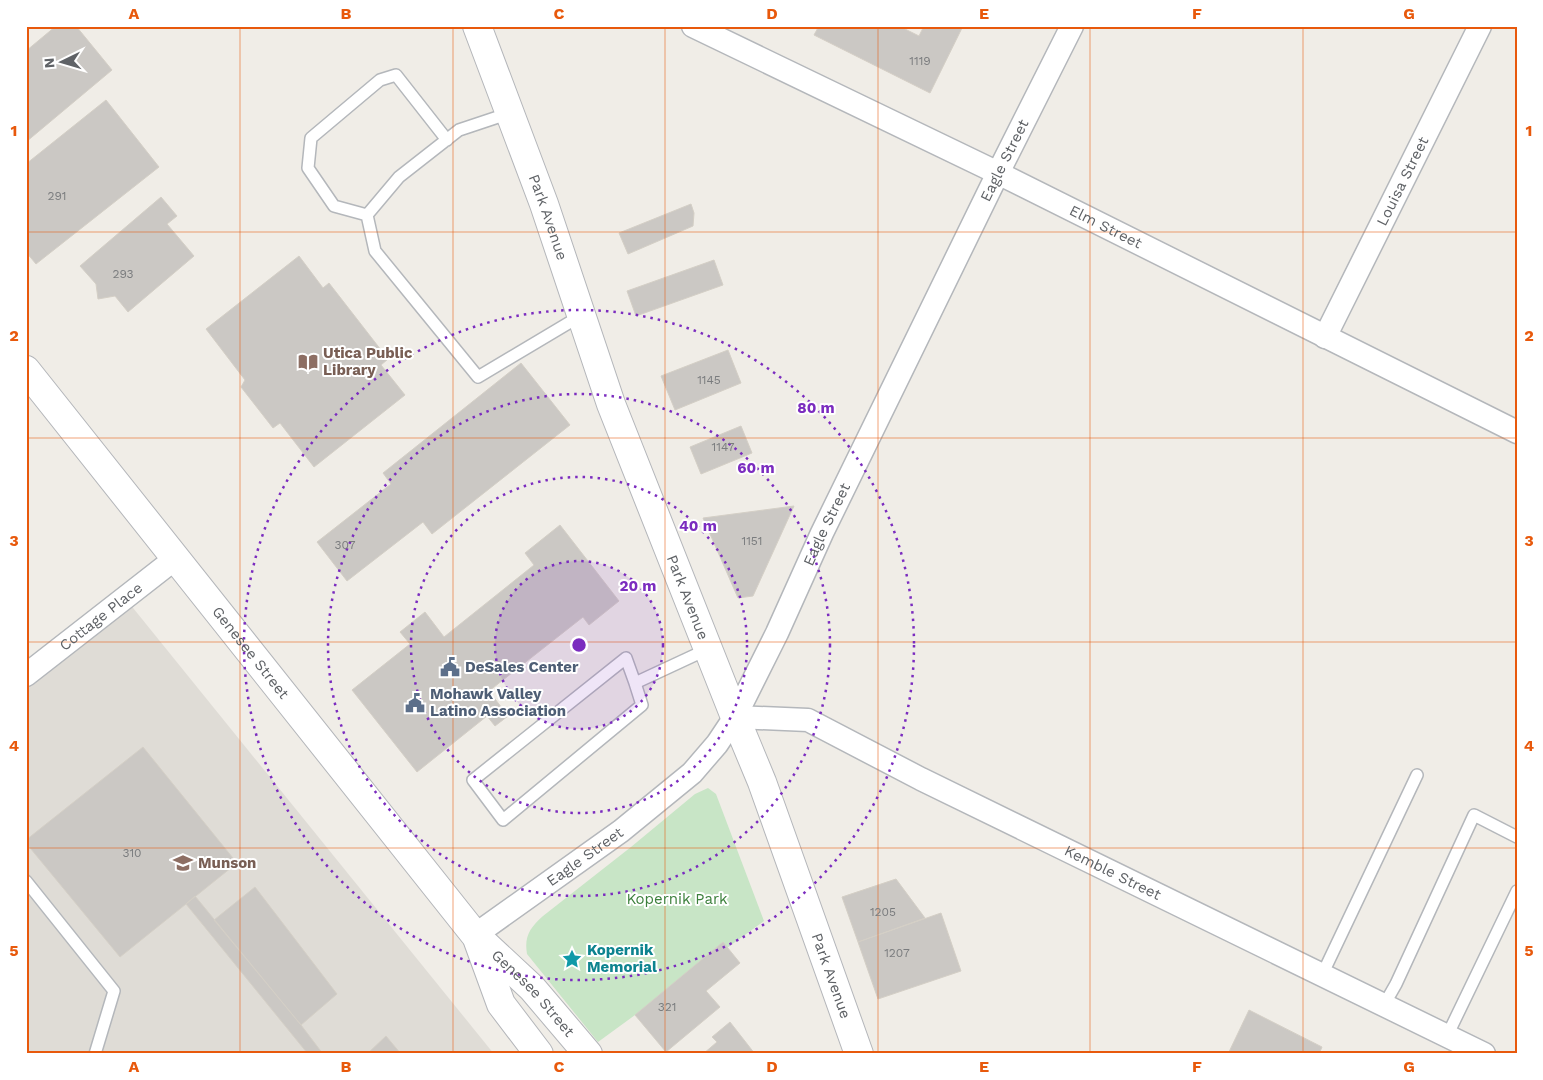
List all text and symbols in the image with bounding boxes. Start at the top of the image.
text: A [129,4,140,23]
text: B [341,4,352,23]
text: C [554,4,565,23]
text: D [766,4,778,23]
text: E [979,4,989,23]
text: F [1192,4,1202,23]
text: G [1403,4,1415,23]
north arrow [38,38,88,88]
house number: 1119 [909,54,931,68]
text: N [41,57,57,69]
street label: Eagle Street [976,116,1033,205]
text: 1 [11,121,17,140]
text: 1 [1526,121,1532,140]
street label: Louisa Street [1373,133,1433,229]
street label: Park Avenue [525,172,571,262]
house number: 291 [47,189,67,203]
street label: Elm Street [1066,201,1146,253]
house number: 293 [112,267,134,281]
text: 2 [9,326,19,345]
text: 2 [1524,326,1534,345]
place label: Utica Public Library [323,344,413,379]
library icon: Utica Public Library [297,351,319,373]
house number: 1145 [697,373,721,387]
text: 80 m [797,399,835,417]
house number: 1147 [712,440,735,454]
text: 60 m [737,459,775,477]
street label: Eagle Street [799,479,854,569]
text: 40 m [679,517,717,535]
text: 3 [9,531,19,550]
text: 3 [1524,531,1534,550]
house number: 1151 [741,534,763,548]
house number: 307 [335,538,356,552]
street label: Park Avenue [663,552,712,642]
text: 20 m [619,577,657,595]
street label: Cottage Place [56,579,146,655]
street label: Genesee Street [208,603,293,703]
centre of rings [570,636,588,654]
public building icon: DeSales Center [439,656,461,678]
place label: DeSales Center [465,658,579,676]
place label: Mohawk Valley Latino Association [430,685,566,720]
public building icon: Mohawk Valley Latino Association [404,692,426,714]
text: 4 [9,736,19,755]
text: 4 [1524,736,1534,755]
street label: Eagle Street [543,823,627,890]
street label: Kemble Street [1062,842,1165,904]
house number: 310 [122,846,142,860]
school or university icon: Munson [172,852,194,874]
place label: Munson [198,854,256,872]
park label: Kopernik Park [626,890,728,908]
house number: 1205 [870,905,896,919]
street label: Park Avenue [808,931,855,1021]
text: 5 [9,941,19,960]
place label: Kopernik Memorial [587,941,657,976]
text: 5 [1524,941,1534,960]
street label: Genesee Street [488,946,579,1041]
house number: 1207 [884,946,910,960]
place icon: Kopernik Memorial [561,948,583,970]
house number: 321 [658,1000,676,1014]
text: A [129,1057,140,1076]
text: B [341,1057,352,1076]
text: C [554,1057,565,1076]
text: D [766,1057,778,1076]
text: E [979,1057,989,1076]
text: F [1192,1057,1202,1076]
text: G [1403,1057,1415,1076]

